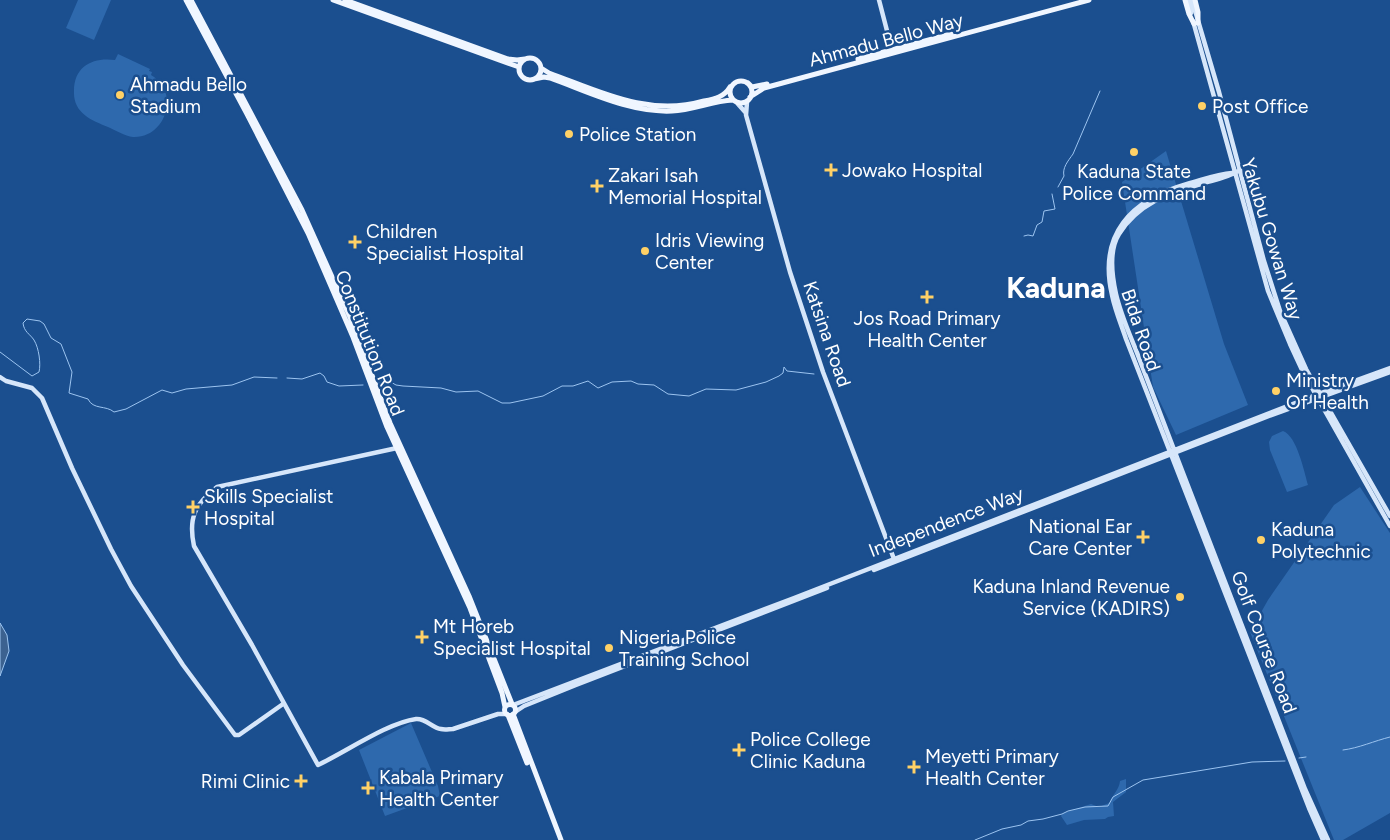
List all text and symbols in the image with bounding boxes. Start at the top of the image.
street label: Ahmadu Bello Way [806,8,966,72]
place label: Ahmadu Bello Stadium [130,73,247,118]
marker: Ahmadu Bello Stadium [114,89,126,101]
place label: Post Office [1212,95,1308,118]
marker: Post Office [1196,100,1208,112]
place label: Police Station [579,123,696,146]
marker: Police Station [563,128,575,140]
marker: Kaduna State Police Command [1128,146,1140,158]
street label: Yakubu Gowan Way [1236,155,1308,323]
place label: Jowako Hospital [842,159,982,182]
place label: Kaduna State Police Command [1062,160,1206,205]
marker: Jowako Hospital [824,163,838,177]
place label: Zakari Isah Memorial Hospital [608,164,762,209]
marker: Zakari Isah Memorial Hospital [590,179,604,193]
place label: Children Specialist Hospital [366,220,524,265]
place label: Idris Viewing Center [655,229,764,274]
marker: Children Specialist Hospital [348,235,362,249]
marker: Idris Viewing Center [639,245,651,257]
street label: Constitution Road [330,267,410,419]
district label: Kaduna [1006,270,1106,305]
street label: Katsina Road [798,278,856,390]
street label: Bida Road [1116,286,1166,374]
marker: Jos Road Primary Health Center [920,290,934,304]
place label: Jos Road Primary Health Center [854,307,1000,352]
place label: Ministry Of Health [1286,369,1369,414]
marker: Ministry Of Health [1270,385,1282,397]
street label: Independence Way [865,482,1027,562]
place label: Skills Specialist Hospital [204,485,333,530]
marker: Skills Specialist Hospital [186,500,200,514]
place label: National Ear Care Center [1028,515,1133,560]
place label: Kaduna Polytechnic [1271,518,1371,563]
marker: National Ear Care Center [1136,530,1150,544]
marker: Kaduna Polytechnic [1255,534,1267,546]
street label: Golf Course Road [1226,568,1302,716]
place label: Kaduna Inland Revenue Service (KADIRS) [972,575,1170,620]
marker: Kaduna Inland Revenue Service (KADIRS) [1174,591,1186,603]
place label: Mt Horeb Specialist Hospital [433,615,591,660]
place label: Nigeria Police Training School [619,626,749,671]
marker: Mt Horeb Specialist Hospital [415,630,429,644]
marker: Nigeria Police Training School [603,642,615,654]
place label: Police College Clinic Kaduna [750,728,871,773]
marker: Police College Clinic Kaduna [732,743,746,757]
place label: Meyetti Primary Health Center [925,745,1059,790]
marker: Meyetti Primary Health Center [907,760,921,774]
place label: Kabala Primary Health Center [379,766,504,811]
place label: Rimi Clinic [201,770,290,793]
marker: Rimi Clinic [294,774,308,788]
marker: Kabala Primary Health Center [361,781,375,795]

